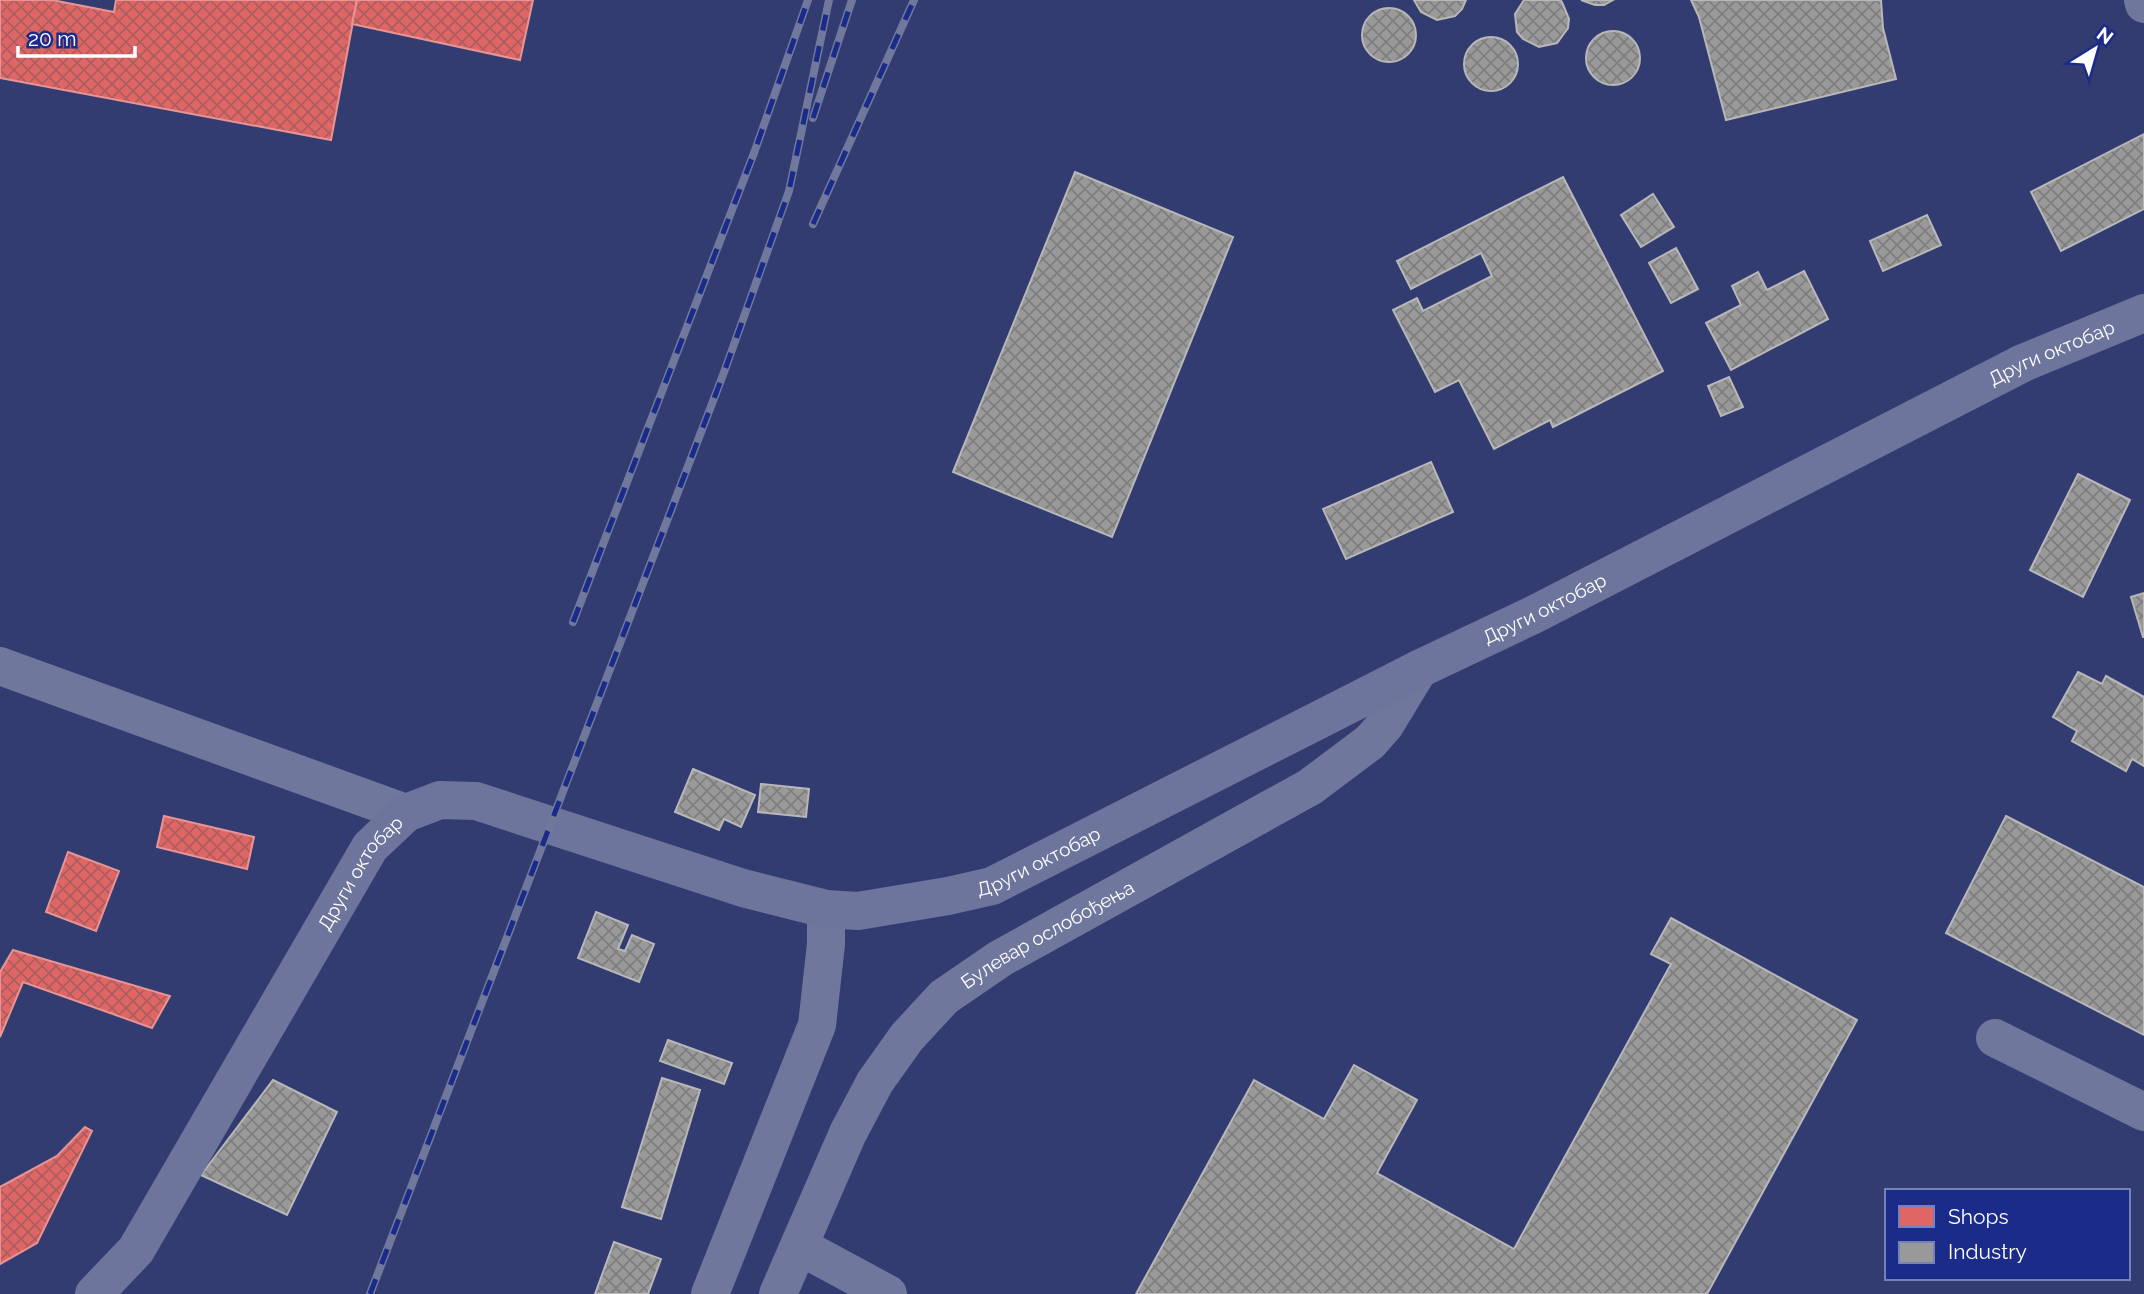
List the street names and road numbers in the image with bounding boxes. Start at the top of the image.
street label: Други октобар [1985,315,2118,390]
street label: Други октобар [1479,568,1610,648]
street label: Други октобар [313,811,407,934]
street label: Други октобар [975,822,1104,900]
street label: Булевар ослобођења [957,876,1138,993]

